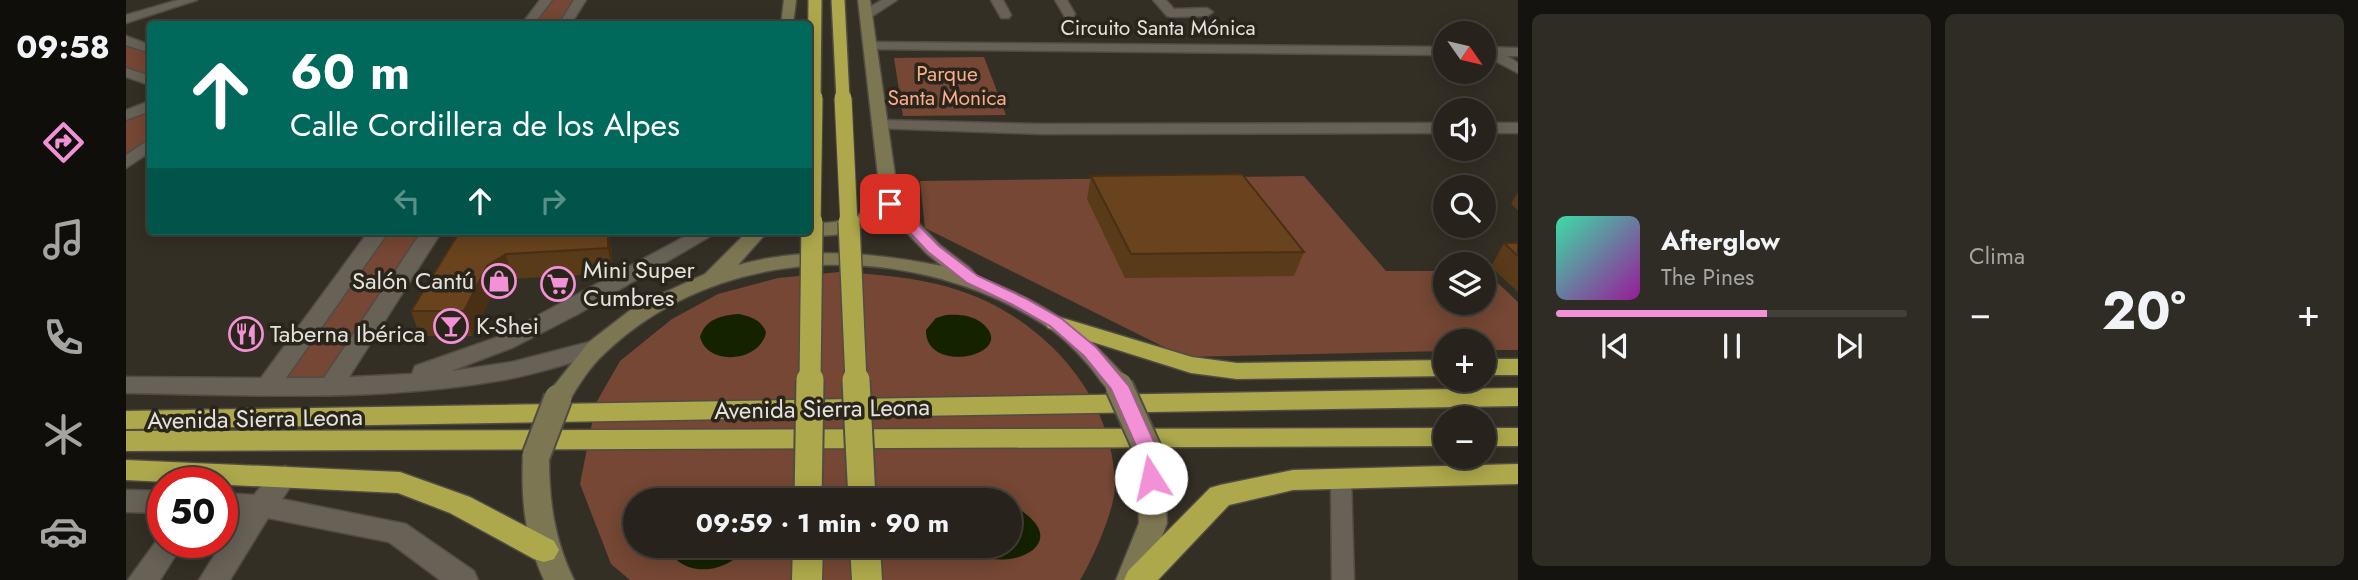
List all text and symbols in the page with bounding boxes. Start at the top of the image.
street label: Circuito Santa Mónica [1060,13,1256,43]
north arrow [1433,21,1496,84]
map controls [1433,21,1496,469]
text: 09:58 [16,24,110,70]
text: 60 m [290,37,410,107]
icon: ahead [175,49,266,140]
park label: Parque Santa Monica [887,59,1007,113]
button: sound [1433,98,1496,161]
text: Calle Cordillera de los Alpes [290,102,680,148]
icon: directions [39,118,88,167]
pin [860,174,920,234]
button: search [1433,175,1496,238]
icon: left [388,182,426,220]
icon: ahead [461,182,499,220]
icon: right [534,182,572,220]
icon: arrive [871,185,909,223]
icon: music [39,215,88,264]
text: Afterglow [1661,222,1780,260]
text: Clima [1969,239,2025,273]
place label: Mini Super Cumbres [583,252,696,315]
button: layers [1433,252,1496,315]
text: The Pines [1661,260,1754,294]
shop icon: Salón Cantú [480,262,518,300]
place label: Salón Cantú [352,263,474,298]
supermarket icon: Mini Super Cumbres [539,265,577,303]
text: 20° [2102,273,2186,349]
text: − [1969,285,1991,340]
text: + [2297,285,2320,340]
bar icon: K-Shei [432,307,470,345]
place label: K-Shei [476,308,539,343]
icon: phone [39,313,88,362]
restaurant icon: Taberna Ibérica [227,315,265,353]
place label: Taberna Ibérica [270,316,425,351]
icon: previous [1596,327,1634,365]
icon: pause [1713,327,1751,365]
icon: next [1830,327,1868,365]
button: + [1433,329,1496,392]
street label: Avenida Sierra Leona [714,389,930,428]
street label: Avenida Sierra Leona [147,399,363,438]
button: − [1433,406,1496,469]
icon: climate [39,410,88,459]
position arrow [1114,441,1188,515]
speed limit sign: 50 [147,467,238,558]
text: 09:59 · 1 min · 90 m [696,504,949,542]
icon: car [39,507,88,556]

